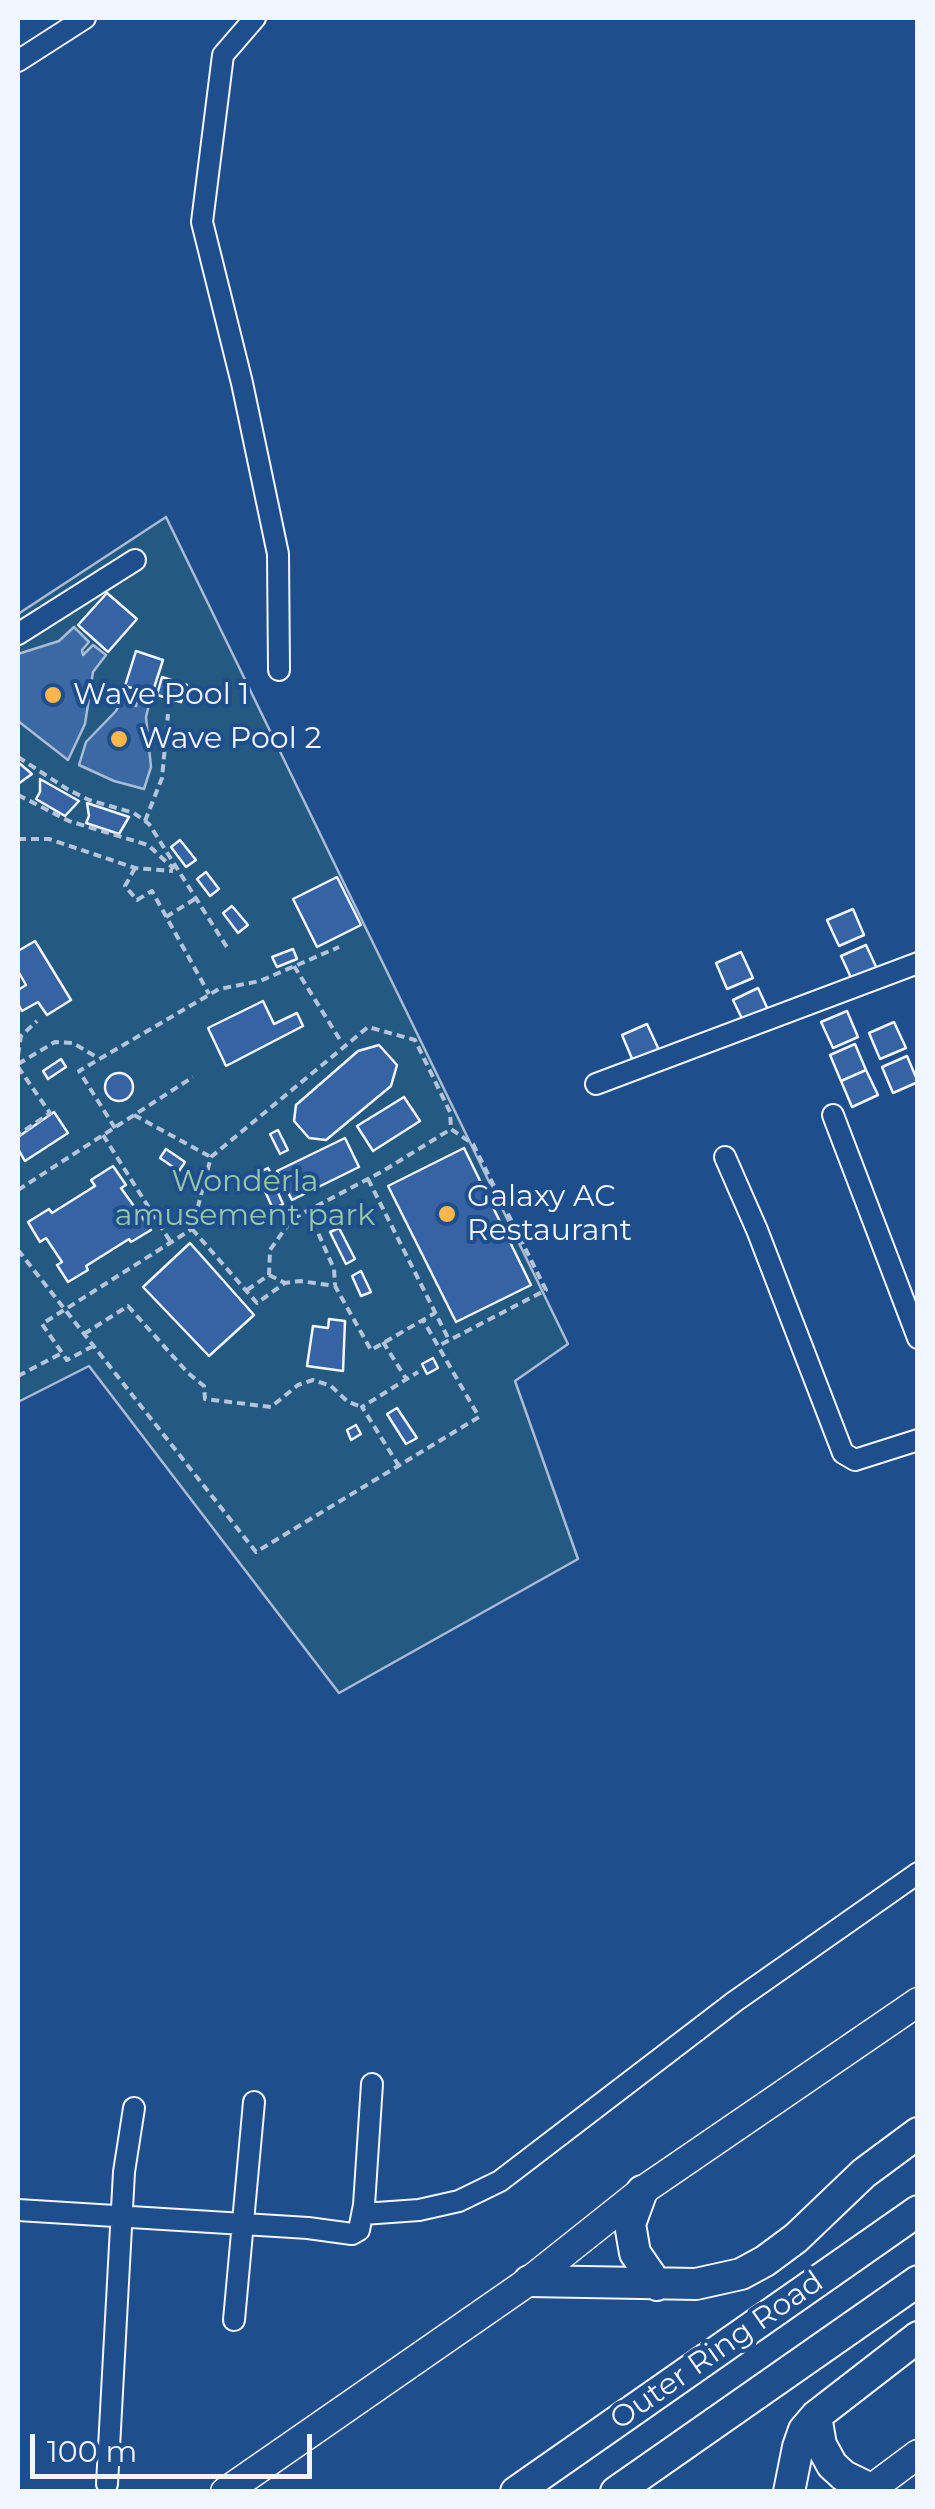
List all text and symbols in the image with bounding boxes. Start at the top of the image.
place label: Wave Pool 1 [73,677,249,713]
marker: Wave Pool 1 [42,684,64,706]
place label: Wave Pool 2 [139,721,322,757]
marker: Wave Pool 2 [108,728,130,750]
park label: Wonderla amusement park [115,1164,375,1234]
place label: Galaxy AC Restaurant [467,1179,632,1250]
marker: Galaxy AC Restaurant [436,1203,458,1225]
street label: Outer Ring Road [604,2264,830,2438]
scale bar [35,2414,318,2476]
text: 100 m [47,2433,137,2470]

